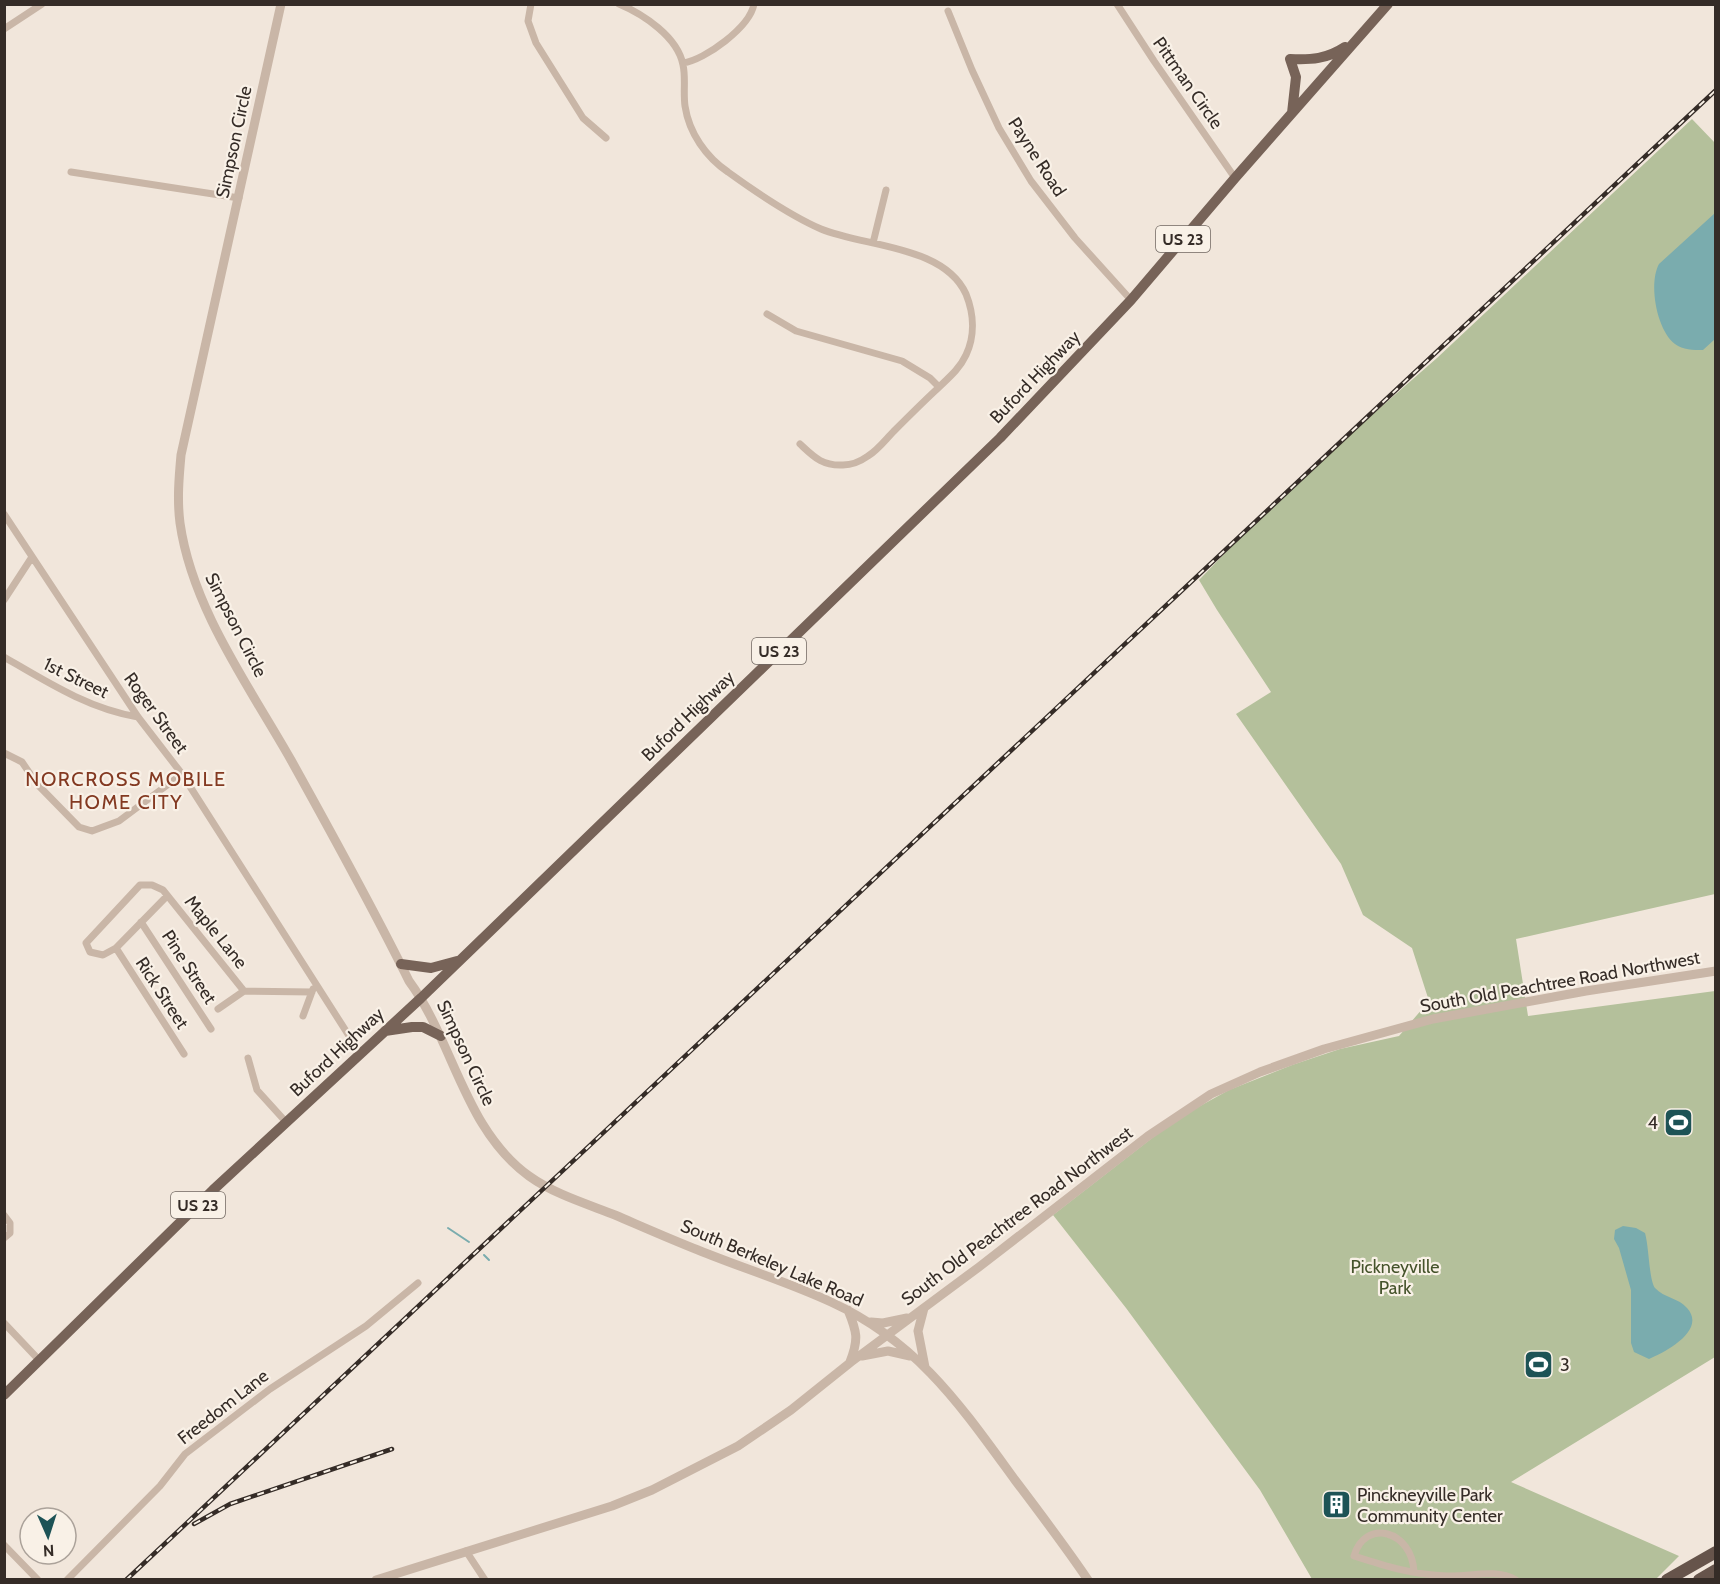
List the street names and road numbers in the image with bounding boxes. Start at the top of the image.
street label: Pittman Circle [1148,33,1228,133]
street label: Simpson Circle [211,84,257,200]
street label: Payne Road [1003,113,1071,201]
road number: US 23 [1156,226,1210,252]
street label: Buford Highway [985,326,1085,428]
street label: Simpson Circle [200,569,272,681]
road number: US 23 [752,638,806,664]
street label: 1st Street [40,653,112,703]
street label: Buford Highway [637,666,739,766]
street label: Roger Street [119,668,193,758]
street label: Maple Lane [180,891,252,973]
street label: Pine Street [157,926,221,1008]
street label: South Old Peachtree Road Northwest [1418,947,1702,1017]
street label: Rick Street [131,953,193,1033]
street label: Simpson Circle [432,997,500,1109]
street label: Buford Highway [285,1003,389,1101]
street label: South Old Peachtree Road Northwest [897,1122,1137,1310]
road number: US 23 [171,1192,225,1218]
street label: South Berkeley Lake Road [677,1215,867,1311]
street label: Freedom Lane [173,1365,273,1449]

